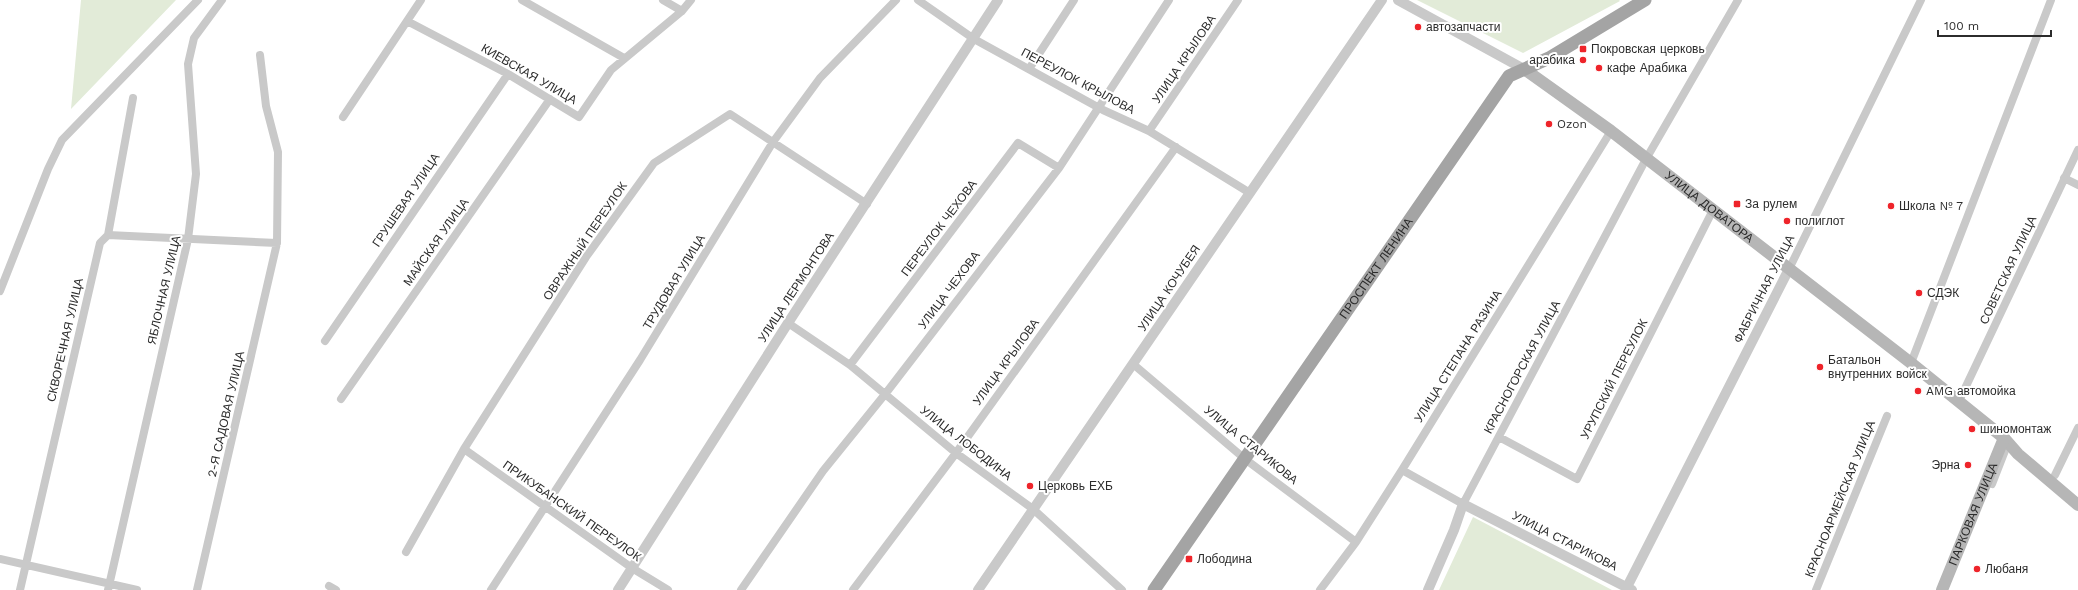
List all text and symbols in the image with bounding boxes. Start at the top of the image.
street label: УЛИЦА КРЫЛОВА [1149,12,1219,106]
scale bar [1938,12,2051,38]
text: 100 m [1944,19,1979,33]
place label: автозапчасти [1426,20,1500,34]
marker: автозапчасти [1413,22,1423,32]
street label: КИЕВСКАЯ УЛИЦА [479,41,579,107]
place label: Покровская церковь [1591,42,1705,56]
marker: Покровская церковь [1578,44,1588,54]
street label: ПЕРЕУЛОК КРЫЛОВА [1019,45,1137,117]
place label: арабика [1529,53,1575,67]
marker: арабика [1578,55,1588,65]
place label: кафе Арабика [1607,61,1687,75]
marker: кафе Арабика [1594,63,1604,73]
place label: Ozon [1557,117,1587,131]
marker: Ozon [1544,119,1554,129]
street label: ГРУШЕВАЯ УЛИЦА [369,151,443,249]
street label: УЛИЦА ДОВАТОРА [1662,168,1756,246]
street label: ПЕРЕУЛОК ЧЕХОВА [898,177,980,279]
street label: ОВРАЖНЫЙ ПЕРЕУЛОК [539,179,630,303]
street label: МАЙСКАЯ УЛИЦА [400,195,471,288]
place label: За рулем [1745,197,1797,211]
marker: За рулем [1732,199,1742,209]
place label: Школа № 7 [1899,199,1963,213]
marker: Школа № 7 [1886,201,1896,211]
place label: полиглот [1795,214,1845,228]
street label: СОВЕТСКАЯ УЛИЦА [1977,214,2039,326]
street label: ПРОСПЕКТ ЛЕНИНА [1337,215,1416,321]
marker: полиглот [1782,216,1792,226]
street label: УЛИЦА ЛЕРМОНТОВА [755,229,837,345]
street label: ТРУДОВАЯ УЛИЦА [640,232,708,332]
street label: ФАБРИЧНАЯ УЛИЦА [1731,233,1797,345]
street label: ЯБЛОЧНАЯ УЛИЦА [145,234,183,346]
street label: УЛИЦА КОЧУБЕЯ [1135,242,1203,334]
street label: УЛИЦА ЧЕХОВА [915,249,983,331]
street label: СКВОРЕЧНАЯ УЛИЦА [44,277,86,403]
place label: СДЭК [1927,286,1959,300]
street label: УЛИЦА СТЕПАНА РАЗИНА [1411,287,1505,425]
marker: СДЭК [1914,288,1924,298]
street label: КРАСНОГОРСКАЯ УЛИЦА [1481,298,1563,436]
street label: УЛИЦА КРЫЛОВА [970,316,1042,408]
street label: УРУПСКИЙ ПЕРЕУЛОК [1577,316,1650,441]
street label: 2-Я САДОВАЯ УЛИЦА [205,350,247,478]
place label: Батальон внутренних войск [1828,353,1928,381]
marker: Батальон внутренних войск [1815,362,1825,372]
place label: AMG автомойка [1926,384,2016,398]
marker: AMG автомойка [1913,386,1923,396]
street label: УЛИЦА ЛОБОДИНА [918,403,1014,483]
street label: УЛИЦА СТАРИКОВА [1201,403,1301,487]
street label: КРАСНОАРМЕЙСКАЯ УЛИЦА [1801,418,1878,579]
place label: шиномонтаж [1980,422,2051,436]
marker: шиномонтаж [1967,424,1977,434]
street label: ПРИКУБАНСКИЙ ПЕРЕУЛОК [500,457,644,564]
place label: Эрна [1931,458,1960,472]
marker: Эрна [1963,460,1973,470]
street label: ПАРКОВАЯ УЛИЦА [1946,461,2000,568]
place label: Церковь ЕХБ [1038,479,1113,493]
marker: Церковь ЕХБ [1025,481,1035,491]
street label: УЛИЦА СТАРИКОВА [1510,508,1620,574]
place label: Лободина [1197,552,1252,566]
marker: Лободина [1184,554,1194,564]
place label: Любаня [1985,562,2028,576]
marker: Любаня [1972,564,1982,574]

